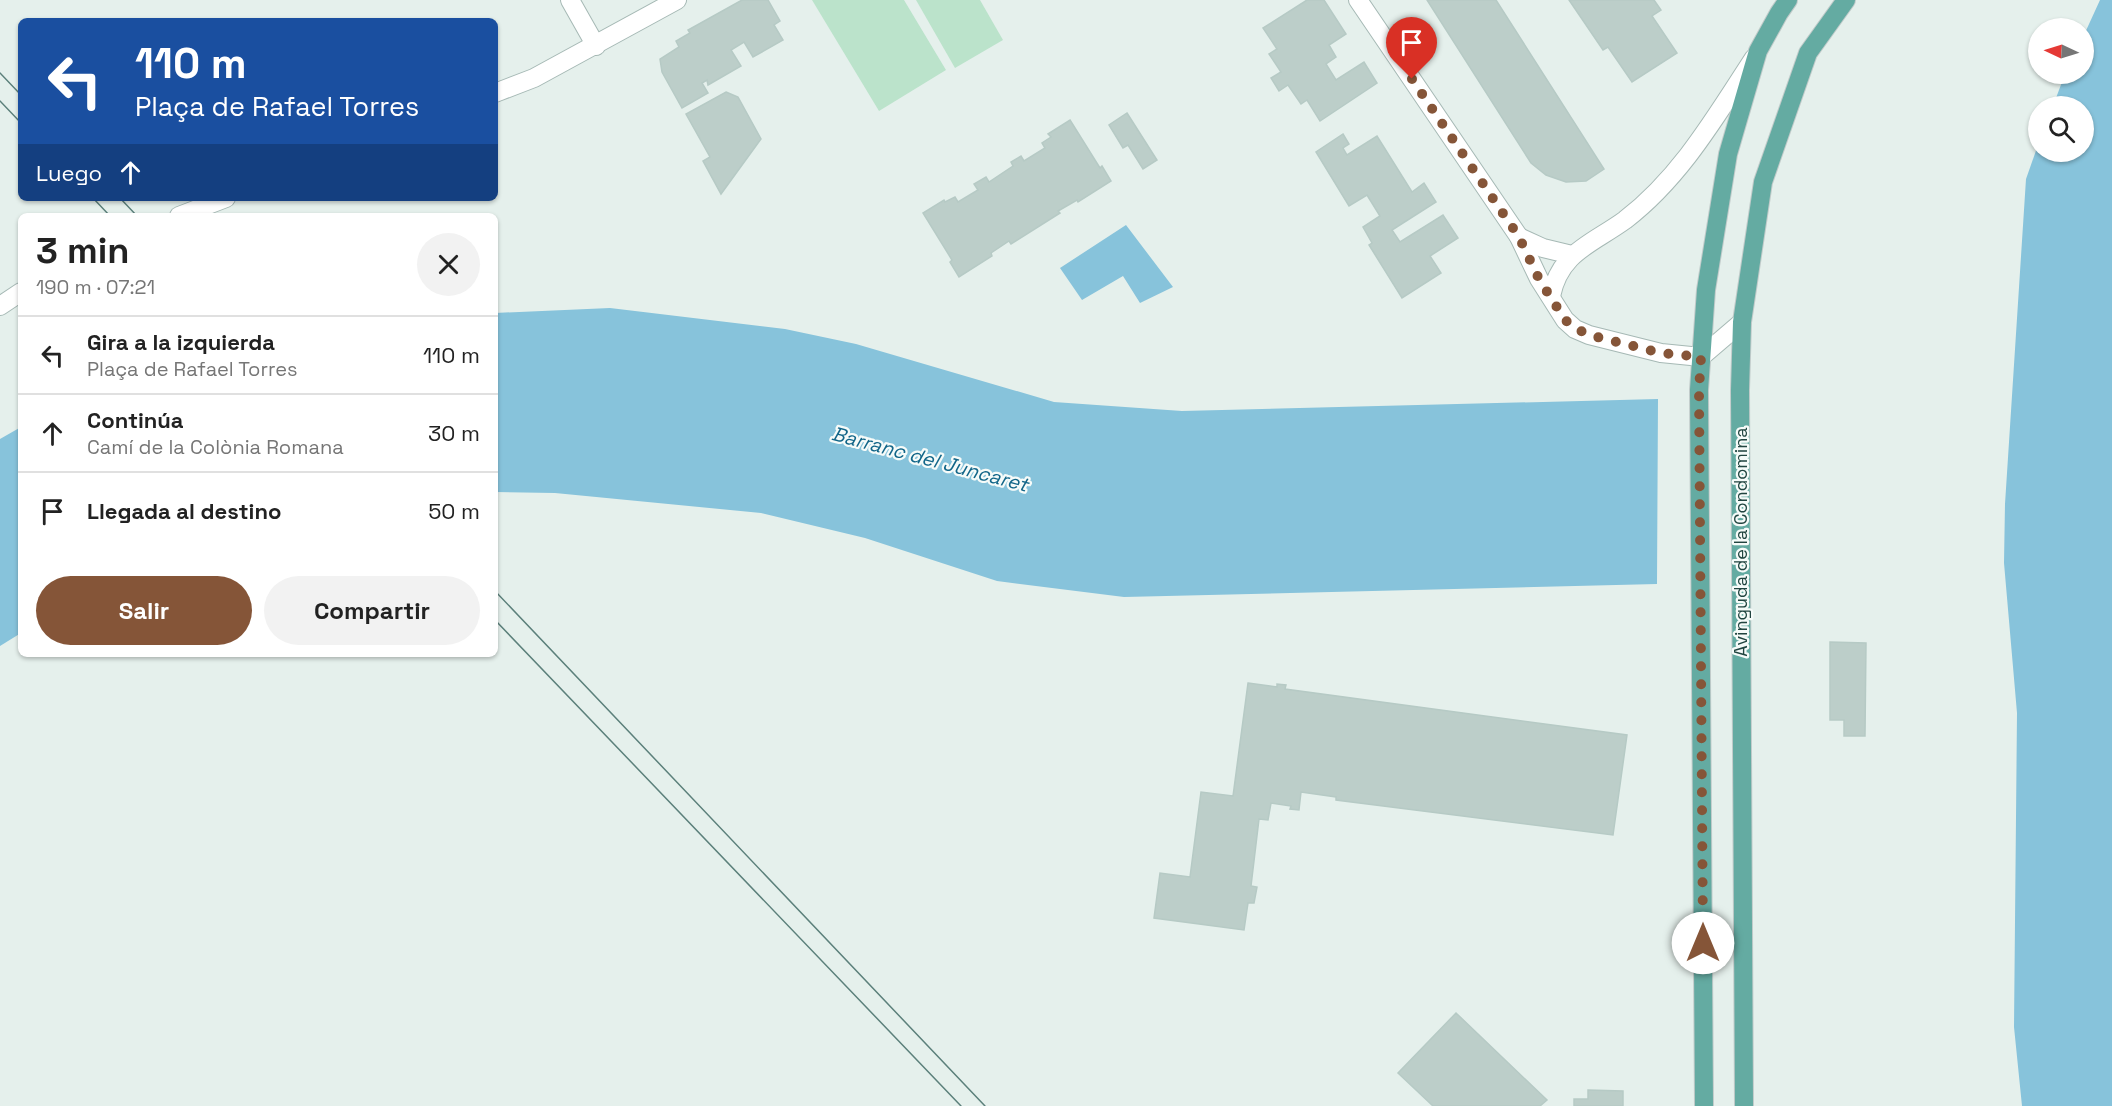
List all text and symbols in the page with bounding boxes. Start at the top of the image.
pin [1386,17,1437,79]
north arrow [2028,18,2094,84]
map controls [2028,18,2094,162]
icon: arrive [1395,26,1428,59]
text: 110 m [135,37,247,90]
icon: left [36,42,114,120]
text: Plaça de Rafael Torres [135,89,419,124]
button: search [2028,96,2094,162]
icon: ahead [114,156,147,189]
text: Luego [36,159,102,187]
text: 3 min [36,228,130,274]
button: close [417,233,480,296]
text: 190 m · 07:21 [36,274,155,300]
text: Gira a la izquierda [87,328,275,356]
icon: left [36,339,69,372]
text: 110 m [423,341,480,369]
text: Plaça de Rafael Torres [87,356,298,382]
text: Continúa [87,406,183,434]
icon: ahead [36,417,69,450]
text: 30 m [428,419,480,447]
water label: Barranc del Juncaret [829,420,1033,498]
street label: Avinguda de la Condomina [1729,427,1752,657]
text: Camí de la Colònia Romana [87,434,344,460]
icon: arrive [36,495,69,528]
text: Llegada al destino [87,497,281,525]
text: 50 m [428,497,480,525]
button: Salir [36,576,252,645]
button: Compartir [264,576,480,645]
position arrow [1671,911,1735,975]

